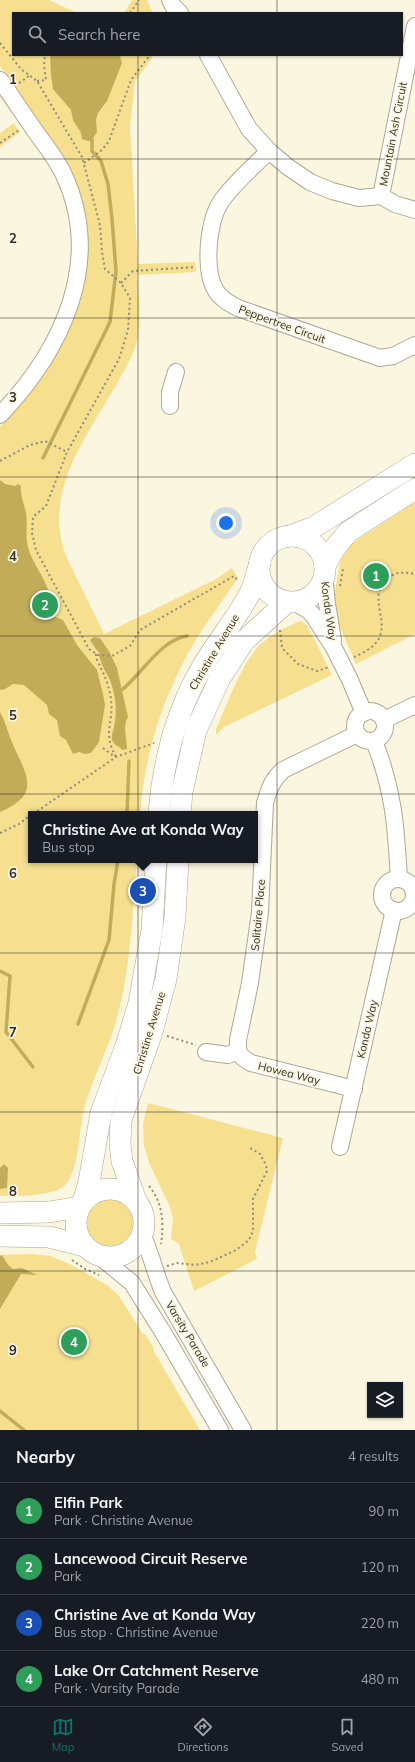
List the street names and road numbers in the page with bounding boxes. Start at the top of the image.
street label: Mountain Ash Circuit [376,80,410,187]
street label: Peppertree Circuit [237,302,327,346]
street label: Konda Way [318,580,340,642]
street label: Christine Avenue [186,611,242,692]
street label: Solitaire Place [248,879,268,951]
street label: Christine Avenue [130,990,168,1076]
street label: Konda Way [353,998,381,1060]
street label: Howea Way [256,1059,322,1088]
street label: Varsity Parade [163,1298,213,1370]

